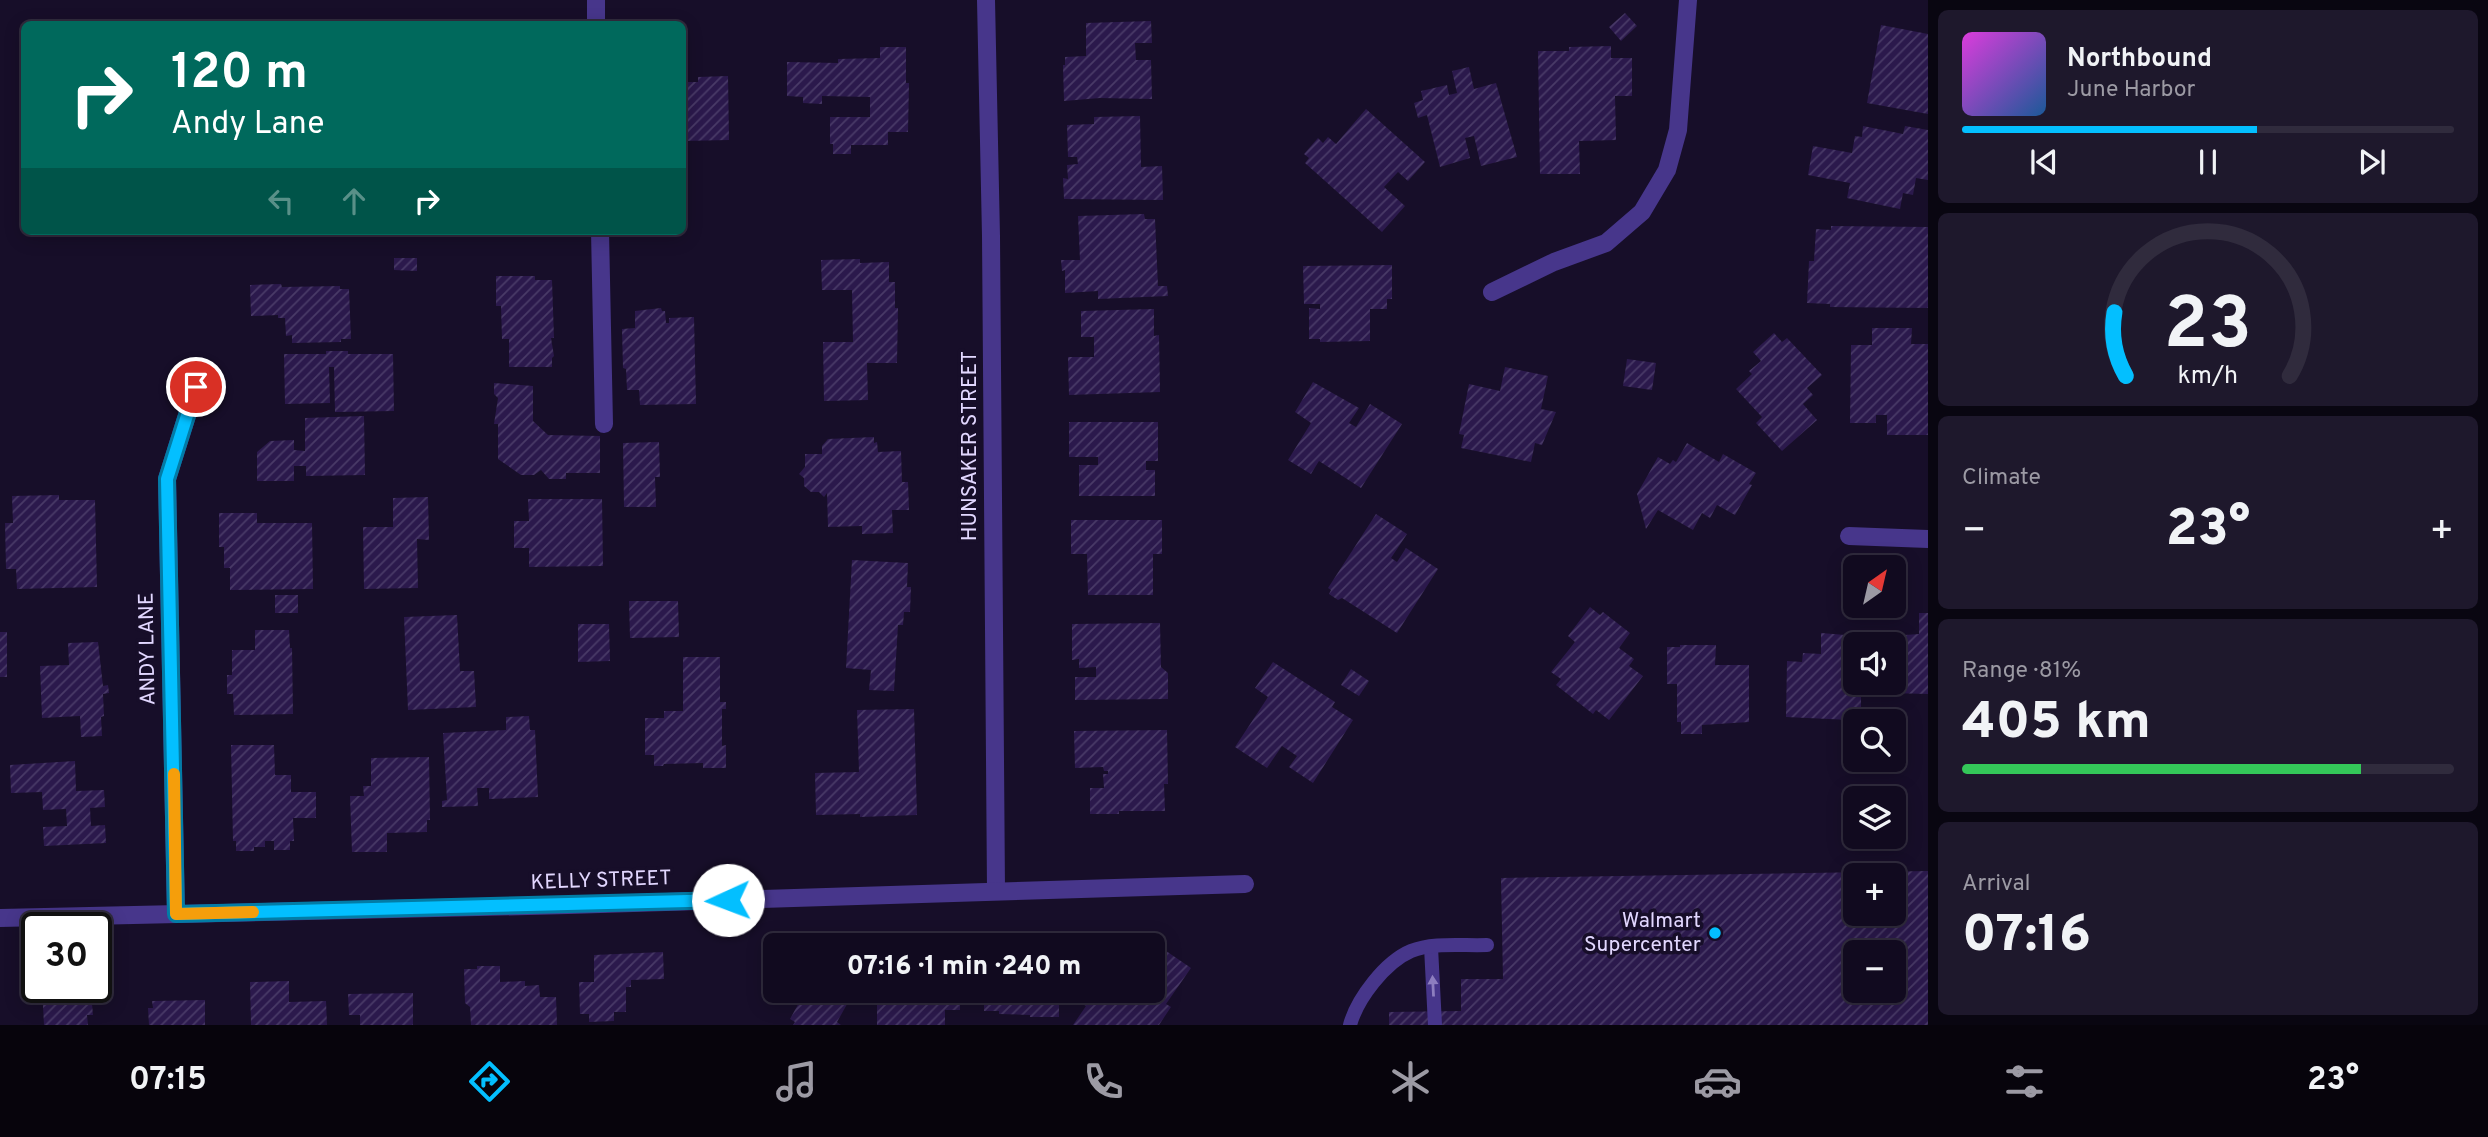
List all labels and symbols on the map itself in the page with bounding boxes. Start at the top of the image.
street label: HUNSAKER STREET [957,351,984,541]
pin [166,357,226,417]
north arrow [1843,555,1906,618]
street label: ANDY LANE [134,592,162,706]
position arrow [691,863,765,937]
street label: KELLY STREET [530,865,672,897]
place label: Walmart Supercenter [1584,908,1701,959]
speed limit sign: 30 [21,912,112,1003]
marker: Walmart Supercenter [1707,925,1723,941]
one-way arrow [1427,975,1438,997]

